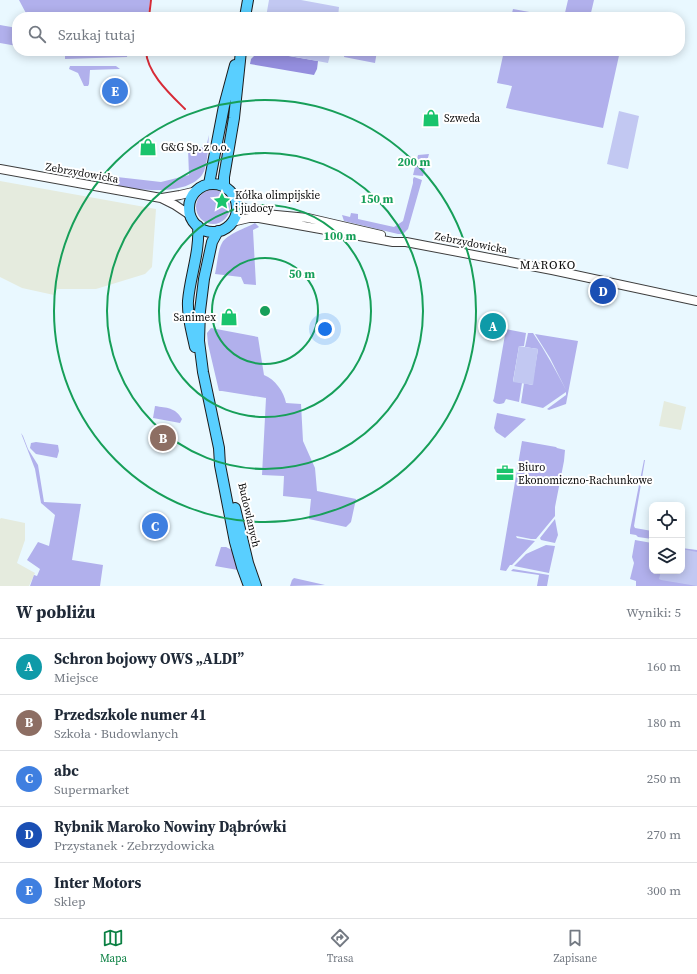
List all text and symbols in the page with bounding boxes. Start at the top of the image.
search box [12,12,685,56]
icon: search [26,23,48,45]
text: Szukaj tutaj [58,24,135,45]
pin: E [102,76,128,106]
shop icon: Szweda [421,108,441,128]
place label: Szweda [444,111,481,126]
shop icon: G&G Sp. z o.o. [138,137,158,157]
place label: G&G Sp. z o.o. [161,140,230,155]
text: 200 m [398,154,431,170]
street label: Zebrzydowicka [44,159,120,187]
place label: Kółka olimpijskie i judocy [235,188,320,216]
place icon: Kółka olimpijskie i judocy [212,191,232,211]
text: 150 m [361,191,394,207]
text: 100 m [324,228,357,244]
street label: Zebrzydowicka [433,229,509,257]
district label: MAROKO [520,257,576,273]
text: 50 m [289,266,315,282]
pin: D [590,276,616,306]
centre of rings [258,304,272,318]
shop icon: Sanimex [219,307,239,327]
place label: Sanimex [174,310,216,325]
pin: A [480,311,506,341]
your location [315,319,335,339]
pin: B [150,423,176,453]
place label: Biuro Ekonomiczno-Rachunkowe [518,460,653,488]
office icon: Biuro Ekonomiczno-Rachunkowe [495,463,515,483]
street label: Budowlanych [234,481,264,549]
map controls [649,502,685,574]
button: locate [649,502,685,538]
pin: C [142,511,168,541]
button: layers [649,538,685,574]
text: W pobliżu [16,600,95,624]
text: Wyniki: 5 [626,604,681,621]
text: Schron bojowy OWS „ALDI” [54,648,244,669]
text: A [25,658,33,675]
text: 160 m [647,658,681,675]
text: Miejsce [54,669,98,686]
text: Przedszkole numer 41 [54,704,207,725]
text: B [25,714,33,731]
text: 180 m [647,714,681,731]
text: Szkoła · Budowlanych [54,725,179,742]
text: abc [54,760,79,781]
text: C [25,770,33,787]
text: 250 m [647,770,681,787]
text: Supermarket [54,781,129,798]
text: Rybnik Maroko Nowiny Dąbrówki [54,816,286,837]
text: D [24,826,34,843]
text: 270 m [647,826,681,843]
text: Przystanek · Zebrzydowicka [54,837,215,854]
text: Inter Motors [54,872,141,893]
text: E [25,882,33,899]
text: 300 m [647,882,681,899]
text: Sklep [54,893,86,910]
tab: Mapa [100,927,127,966]
tab: Trasa [327,927,354,966]
tab: Zapisane [553,927,597,966]

